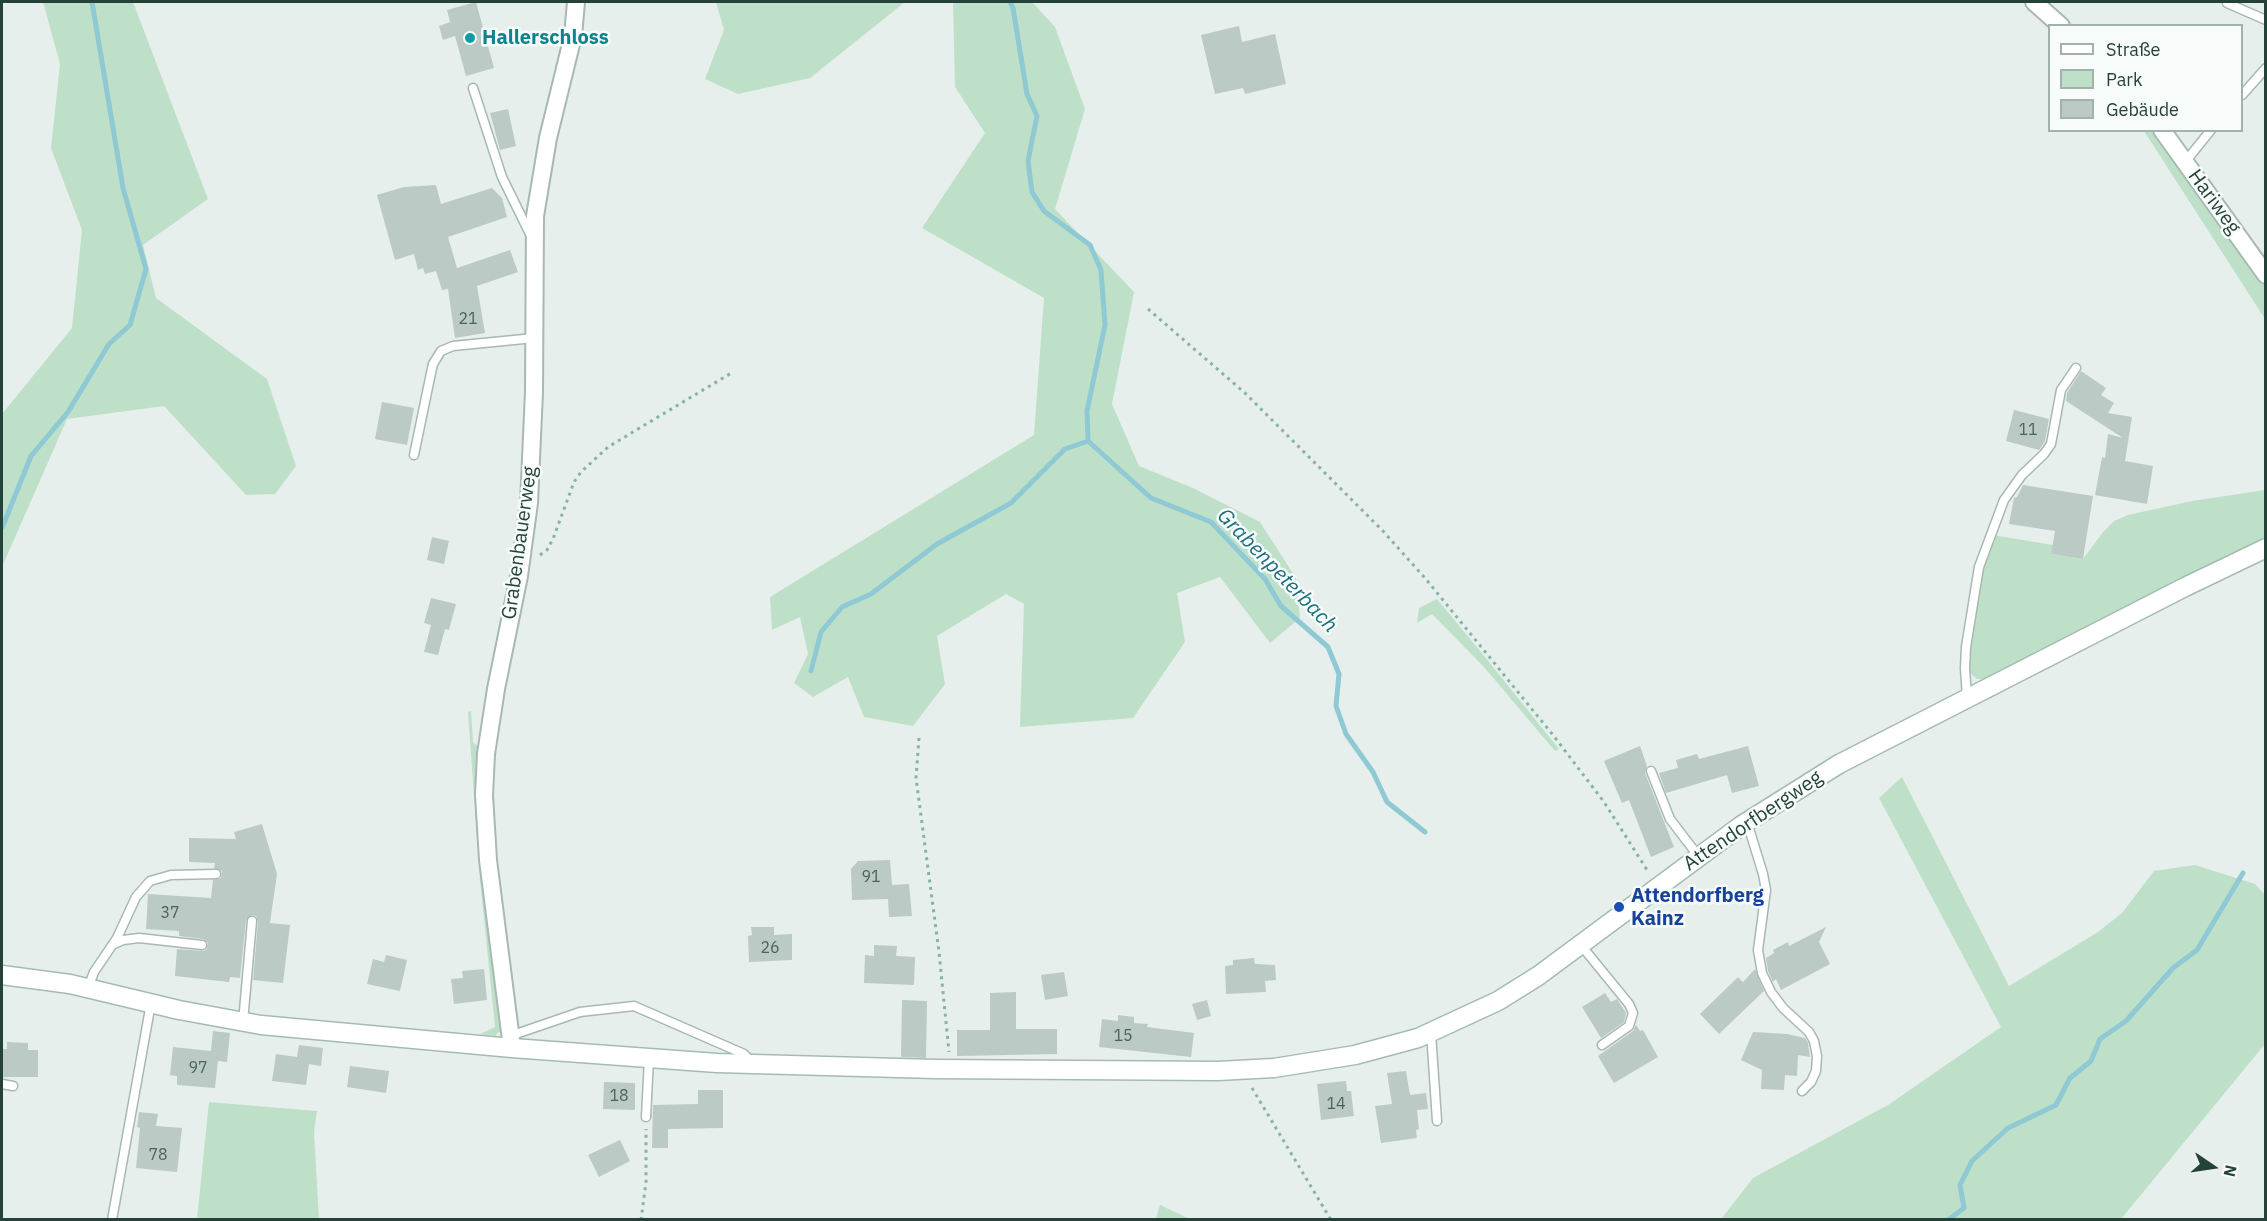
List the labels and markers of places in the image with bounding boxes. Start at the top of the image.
place label: Hallerschloss [482,26,609,50]
marker: Hallerschloss [463,31,477,45]
place label: Attendorfberg Kainz [1631,884,1764,931]
marker: Attendorfberg Kainz [1612,900,1626,914]

